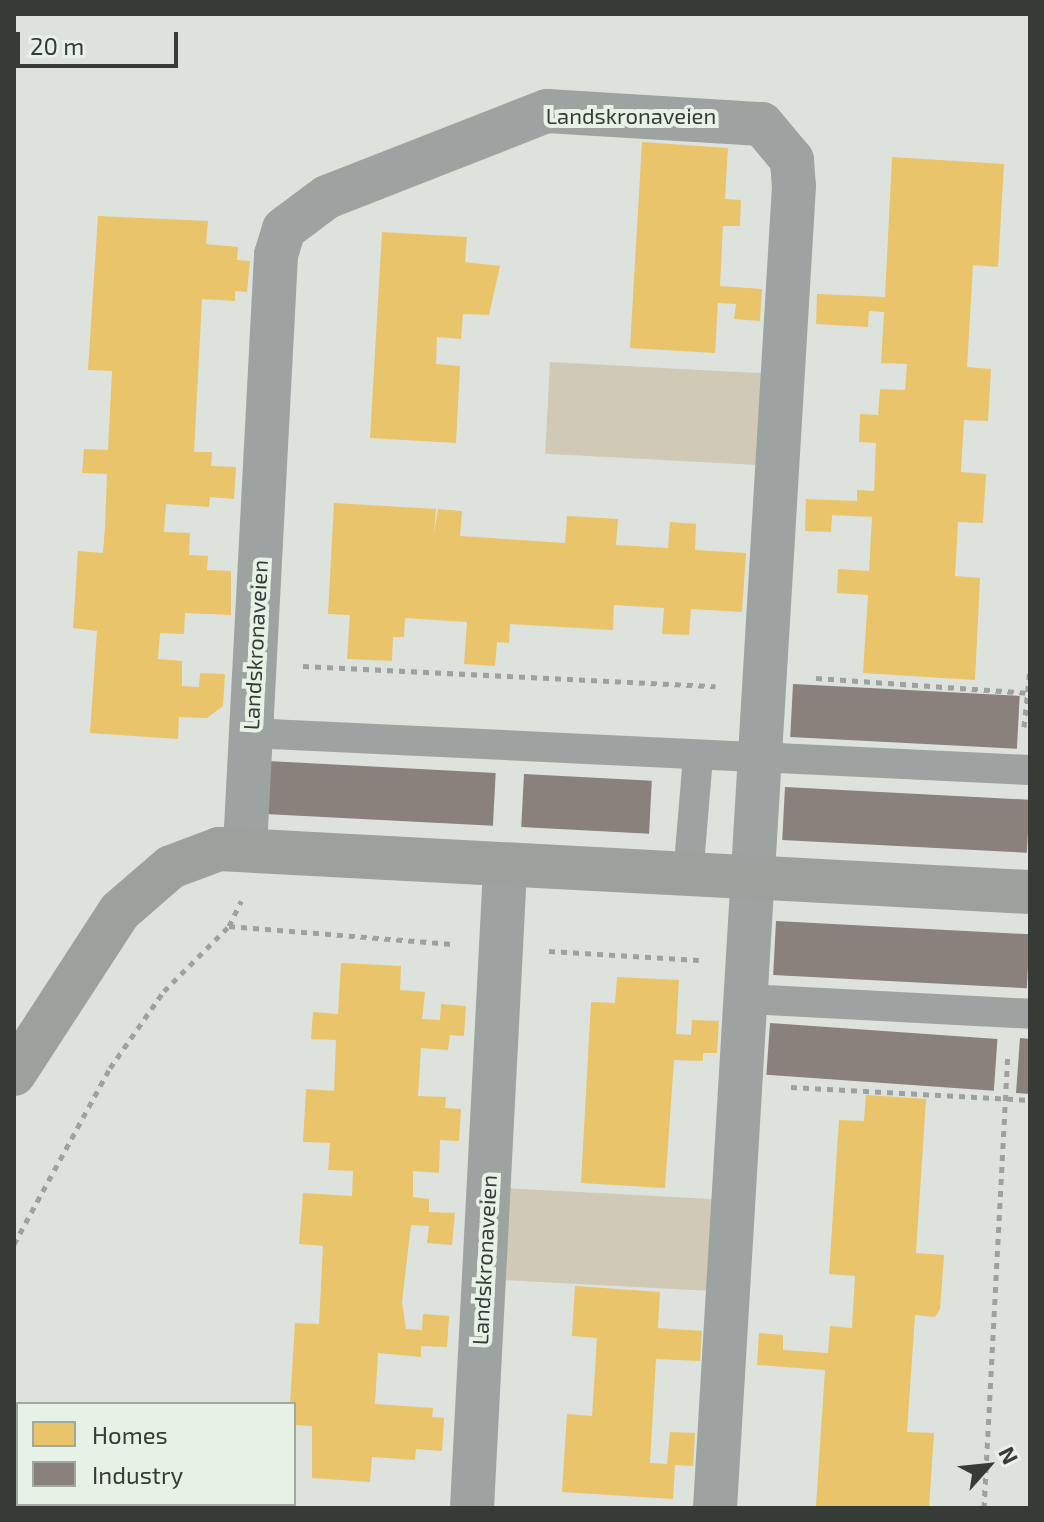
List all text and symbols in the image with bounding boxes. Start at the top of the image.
scale bar [20,16,182,66]
text: 20 m [30,31,84,60]
street label: Landskronaveien [546,103,716,129]
street label: Landskronaveien [237,559,273,731]
street label: Landskronaveien [466,1174,502,1346]
legend [16,1402,296,1506]
text: Homes [92,1420,168,1449]
north arrow [948,1426,1028,1506]
text: N [994,1442,1025,1468]
text: Industry [92,1460,183,1489]

